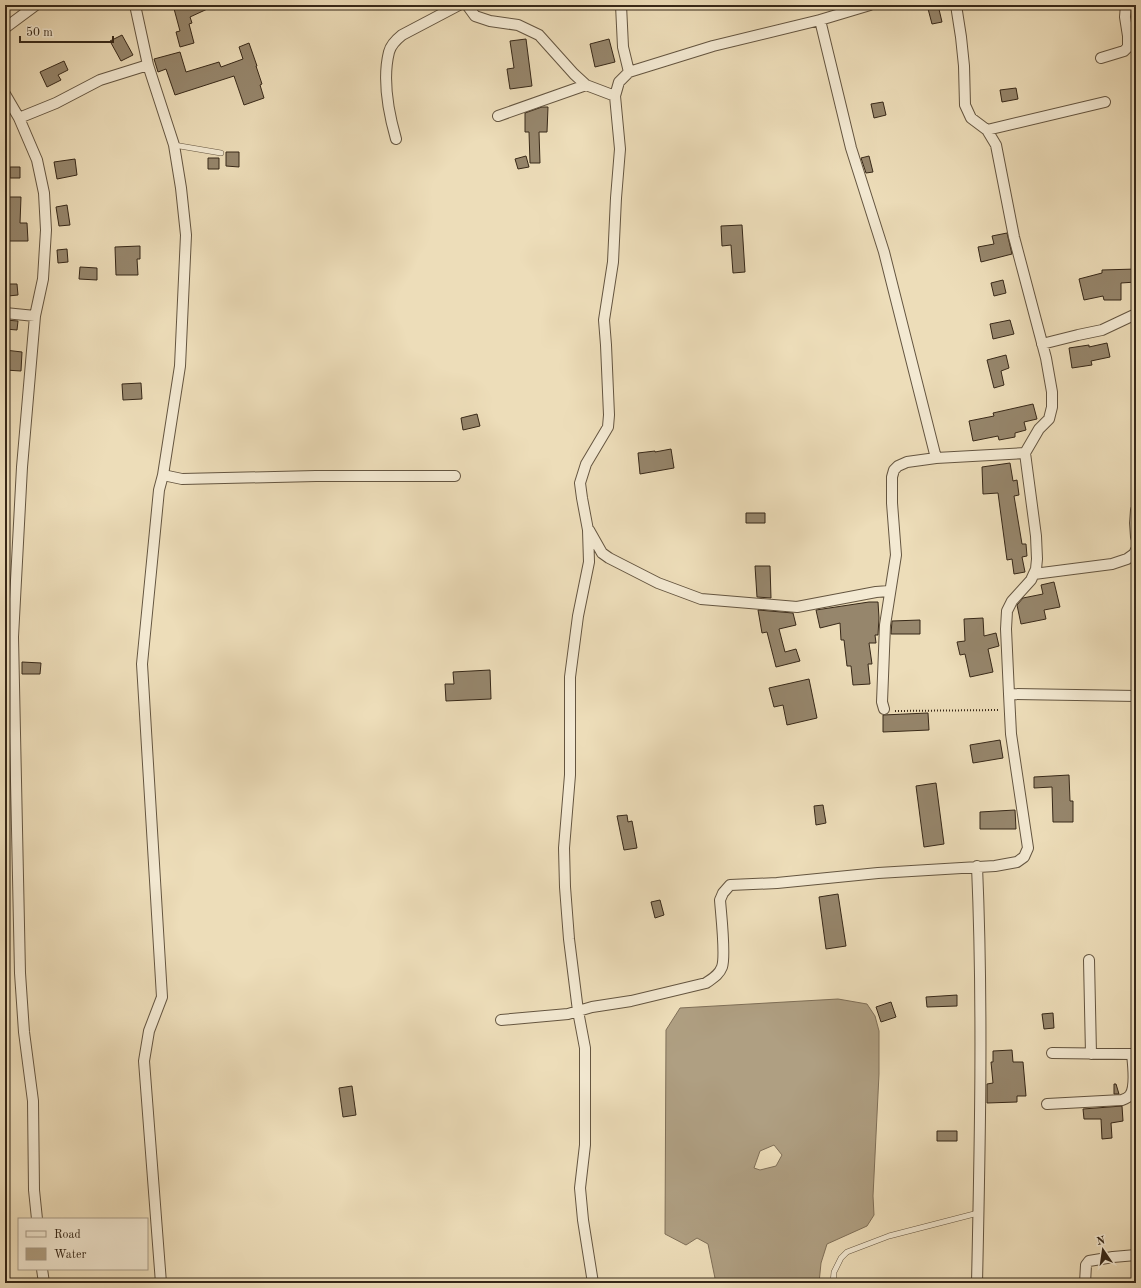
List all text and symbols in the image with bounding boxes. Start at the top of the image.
scale bar [20,18,113,44]
text: 50 m [26,26,53,39]
legend [18,1218,148,1270]
text: Road [54,1229,81,1241]
north arrow [1083,1230,1123,1270]
text: N [1096,1235,1107,1248]
text: Water [54,1249,87,1261]

